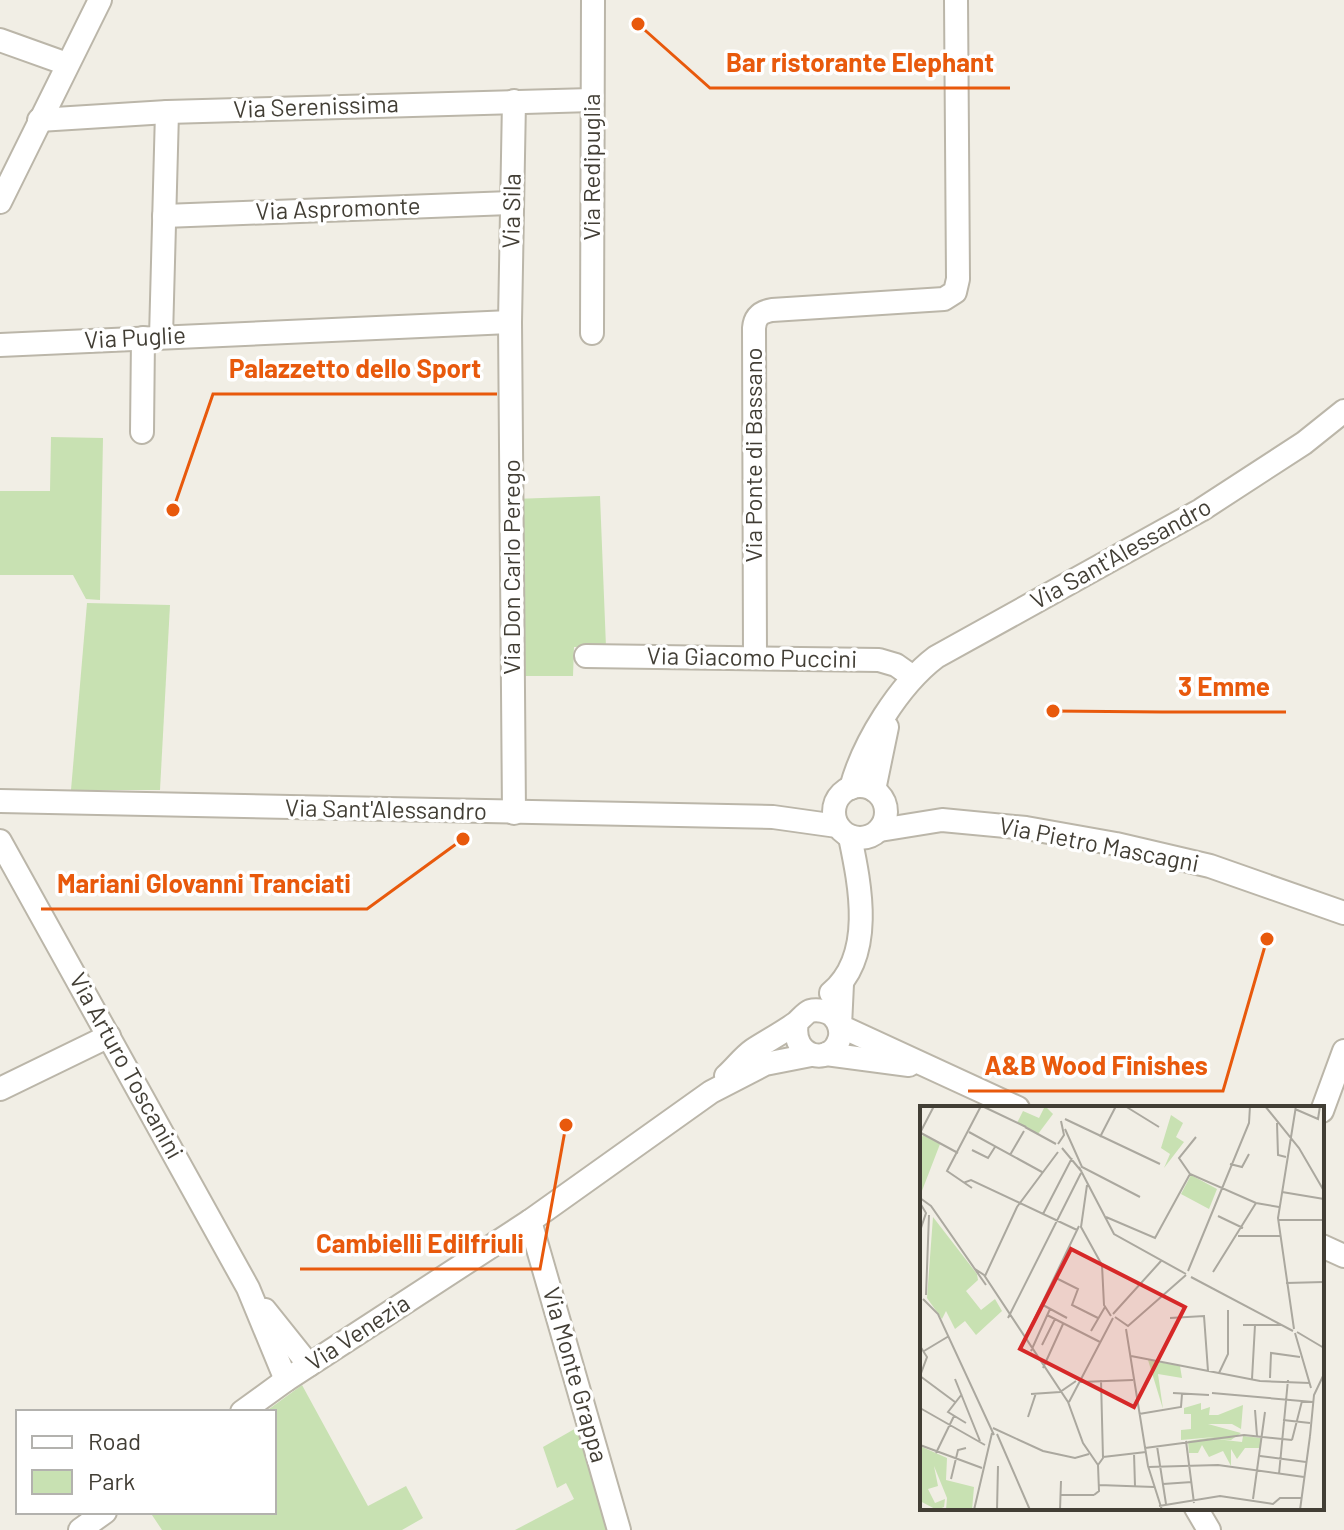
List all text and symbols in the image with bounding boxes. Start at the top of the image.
callout: Bar ristorante Elephant [710,38,1010,88]
text: Bar ristorante Elephant [726,46,994,77]
street label: Via Serenissima [233,88,399,123]
street label: Via Redipuglia [576,94,605,240]
street label: Via Sila [495,173,526,249]
street label: Via Aspromonte [255,190,421,225]
street label: Via Puglie [83,319,186,354]
callout: Palazzetto dello Sport [213,344,497,394]
street label: Via Ponte di Bassano [738,347,767,563]
text: Palazzetto dello Sport [229,352,481,383]
street label: Via Don Carlo Perego [496,459,525,675]
street label: Via Sant'Alessandro [1025,491,1216,614]
street label: Via Giacomo Puccini [646,640,858,673]
callout: 3 Emme [1162,662,1286,712]
text: 3 Emme [1178,670,1270,701]
street label: Via Sant'Alessandro [285,792,487,825]
street label: Via Pietro Mascagni [997,810,1202,877]
callout: Mariani GIovanni Tranciati [41,859,367,909]
text: Mariani GIovanni Tranciati [57,867,351,898]
street label: Via Arturo Toscanini [64,967,191,1163]
callout: A&B Wood Finishes [968,1041,1223,1091]
text: A&B Wood Finishes [984,1049,1208,1080]
inset map [920,1106,1324,1510]
callout: Cambielli Edilfriuli [300,1219,540,1269]
text: Cambielli Edilfriuli [316,1227,524,1258]
street label: Via Monte Grappa [538,1284,615,1466]
street label: Via Venezia [300,1288,414,1376]
legend [16,1410,276,1514]
text: Road [88,1426,141,1455]
text: Park [88,1466,135,1495]

